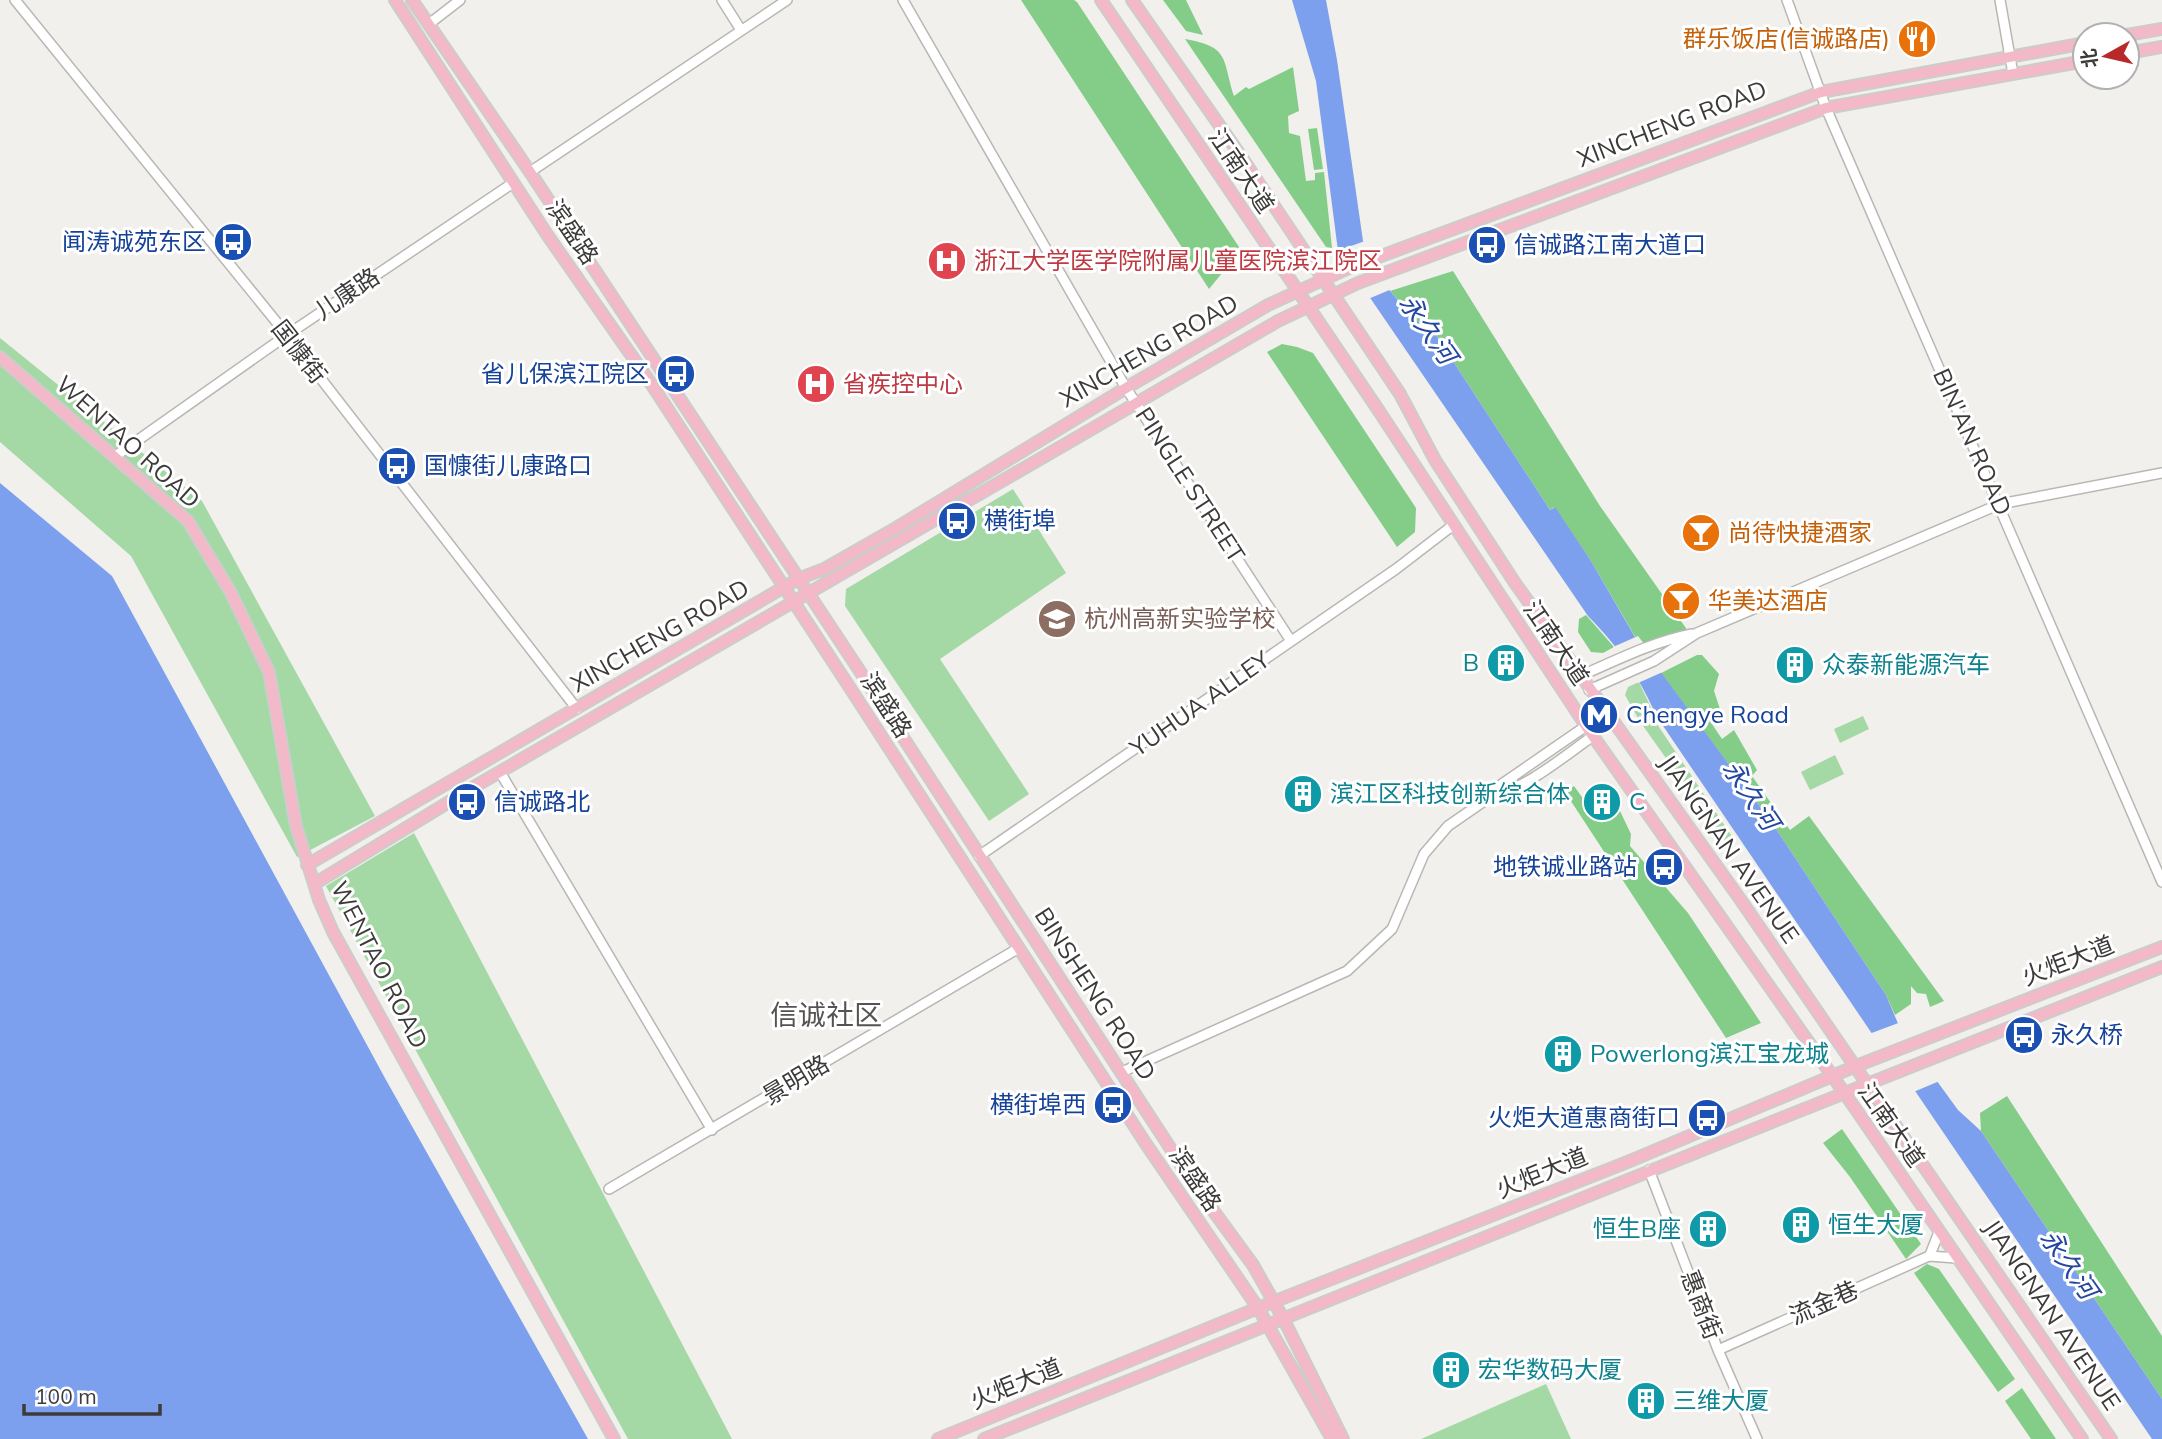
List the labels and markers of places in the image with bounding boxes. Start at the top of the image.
restaurant icon: 群乐饭店(信诚路店) [1896,18,1938,60]
place label: 群乐饭店(信诚路店) [1683,23,1890,53]
bus stop icon: 闻涛诚苑东区 [212,221,254,263]
bus stop icon: 信诚路江南大道口 [1466,224,1508,266]
place label: 闻涛诚苑东区 [62,226,206,256]
place label: 信诚路江南大道口 [1514,229,1706,259]
hospital icon: 浙江大学医学院附属儿童医院滨江院区 [926,240,968,282]
place label: 浙江大学医学院附属儿童医院滨江院区 [974,245,1382,275]
bus stop icon: 省儿保滨江院区 [655,353,697,395]
place label: 省儿保滨江院区 [481,358,649,388]
hospital icon: 省疾控中心 [795,363,837,405]
place label: 省疾控中心 [843,368,963,398]
bus stop icon: 国慷街儿康路口 [376,445,418,487]
place label: 国慷街儿康路口 [424,450,592,480]
bus stop icon: 横街埠 [936,500,978,542]
place label: 横街埠 [984,505,1056,535]
bar icon: 尚待快捷酒家 [1680,512,1722,554]
place label: 尚待快捷酒家 [1728,517,1872,547]
bar icon: 华美达酒店 [1660,580,1702,622]
place label: 华美达酒店 [1708,585,1828,615]
school or university icon: 杭州高新实验学校 [1036,598,1078,640]
place label: 杭州高新实验学校 [1084,603,1276,633]
building icon: B [1485,642,1527,684]
building icon: 众泰新能源汽车 [1774,644,1816,686]
place label: B [1463,647,1479,677]
place label: 众泰新能源汽车 [1822,649,1990,679]
metro station icon: Chengye Road [1578,694,1620,736]
place label: Chengye Road [1626,699,1789,729]
building icon: 滨江区科技创新综合体 [1282,773,1324,815]
place label: 滨江区科技创新综合体 [1330,778,1570,808]
bus stop icon: 信诚路北 [446,781,488,823]
building icon: C [1581,781,1623,823]
place label: 信诚路北 [494,786,590,816]
place label: C [1629,786,1645,816]
bus stop icon: 地铁诚业路站 [1643,846,1685,888]
place label: 地铁诚业路站 [1493,851,1637,881]
bus stop icon: 永久桥 [2003,1014,2045,1056]
place label: 永久桥 [2051,1019,2123,1049]
building icon: Powerlong滨江宝龙城 [1542,1033,1584,1075]
place label: Powerlong滨江宝龙城 [1590,1038,1829,1068]
bus stop icon: 横街埠西 [1092,1084,1134,1126]
place label: 横街埠西 [990,1089,1086,1119]
bus stop icon: 火炬大道惠商街口 [1686,1097,1728,1139]
place label: 火炬大道惠商街口 [1488,1102,1680,1132]
building icon: 恒生大厦 [1780,1204,1822,1246]
building icon: 恒生B座 [1687,1208,1729,1250]
place label: 恒生大厦 [1828,1209,1924,1239]
place label: 恒生B座 [1593,1213,1681,1243]
building icon: 宏华数码大厦 [1430,1349,1472,1391]
place label: 宏华数码大厦 [1478,1354,1622,1384]
building icon: 三维大厦 [1625,1380,1667,1422]
place label: 三维大厦 [1673,1385,1769,1415]

